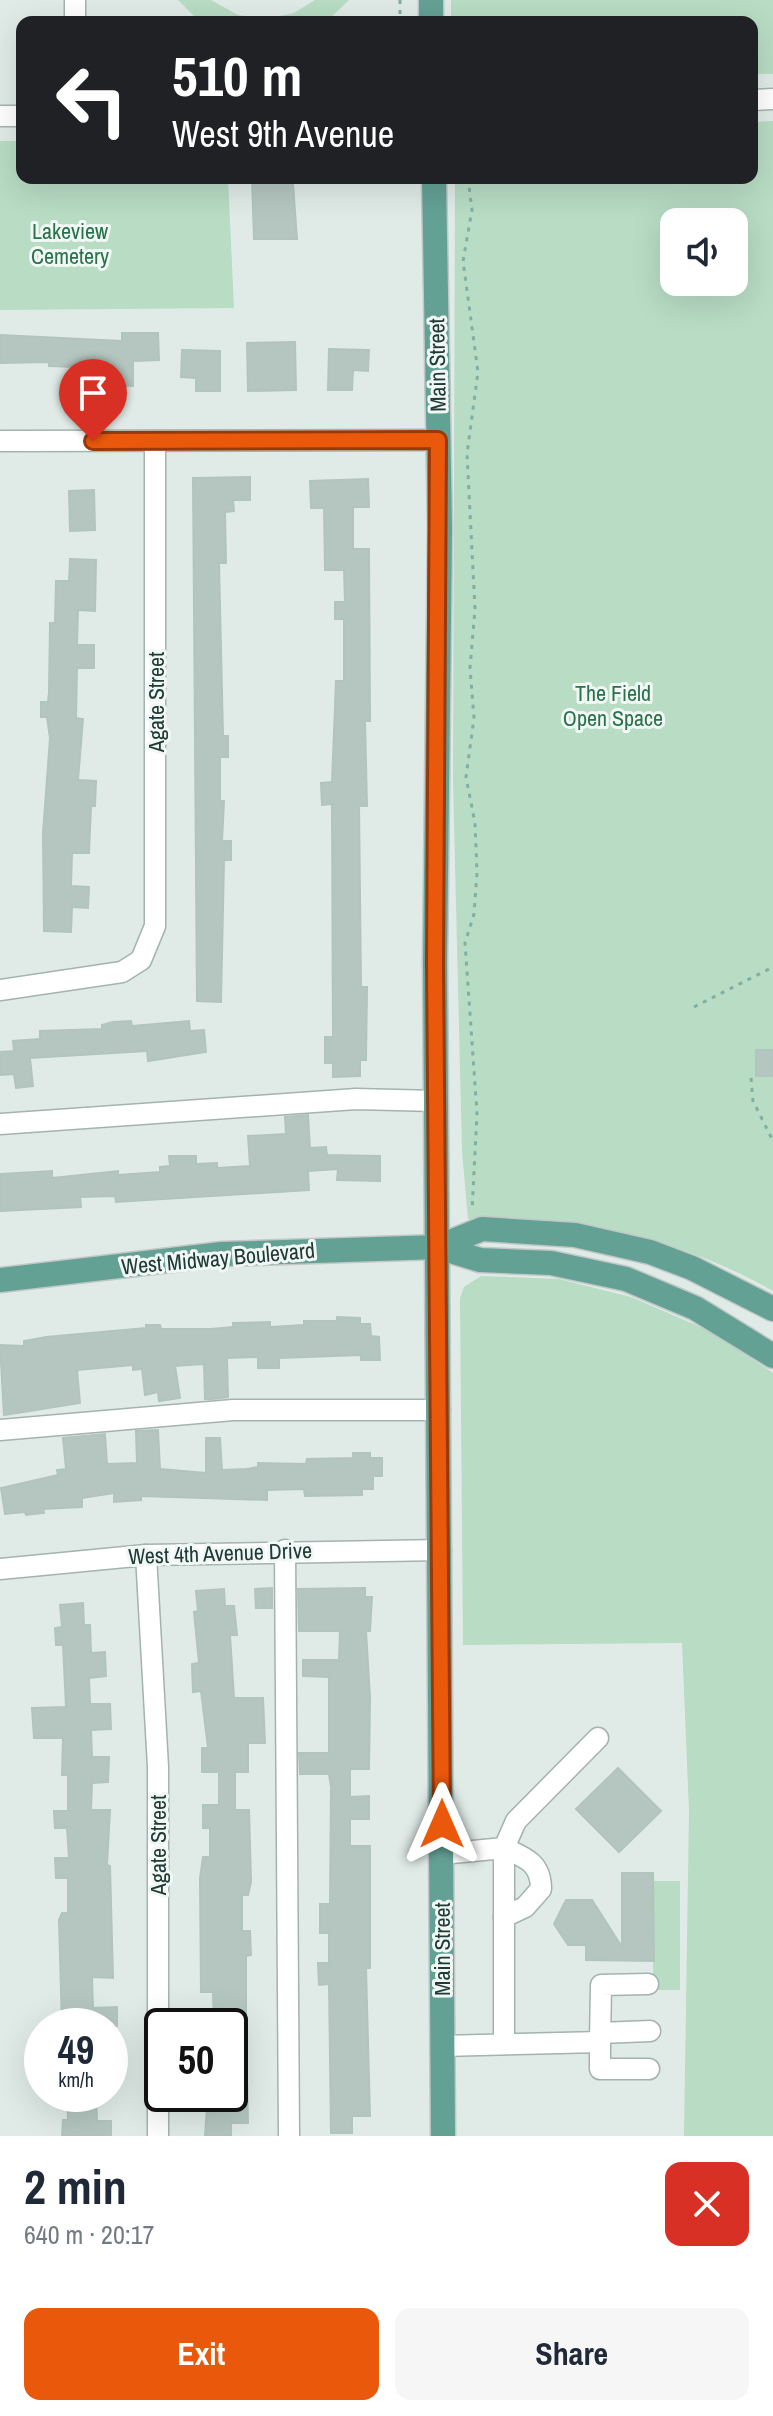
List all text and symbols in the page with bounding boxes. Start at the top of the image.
text: 510 m [172,38,302,113]
icon: left [40,48,144,152]
text: West 9th Avenue [172,110,394,158]
map controls [660,208,748,296]
button: sound [660,208,748,296]
park label: Lakeview Cemetery [31,216,109,271]
street label: Main Street [421,318,453,412]
pin [59,359,127,441]
icon: arrive [71,371,115,415]
street label: Agate Street [141,652,171,753]
park label: The Field Open Space [563,678,663,733]
street label: West Midway Boulevard [120,1235,316,1281]
street label: West 4th Avenue Drive [128,1535,312,1571]
position arrow [400,1782,484,1866]
street label: Agate Street [143,1795,173,1896]
street label: Main Street [427,1902,457,1996]
speed limit sign: 50 [144,2008,248,2112]
text: 49 [58,2023,94,2076]
text: km/h [58,2066,94,2093]
text: 2 min [24,2154,127,2219]
button: close [665,2162,749,2246]
text: 640 m · 20:17 [24,2217,154,2252]
button: Exit [24,2308,379,2400]
button: Share [395,2308,749,2400]

